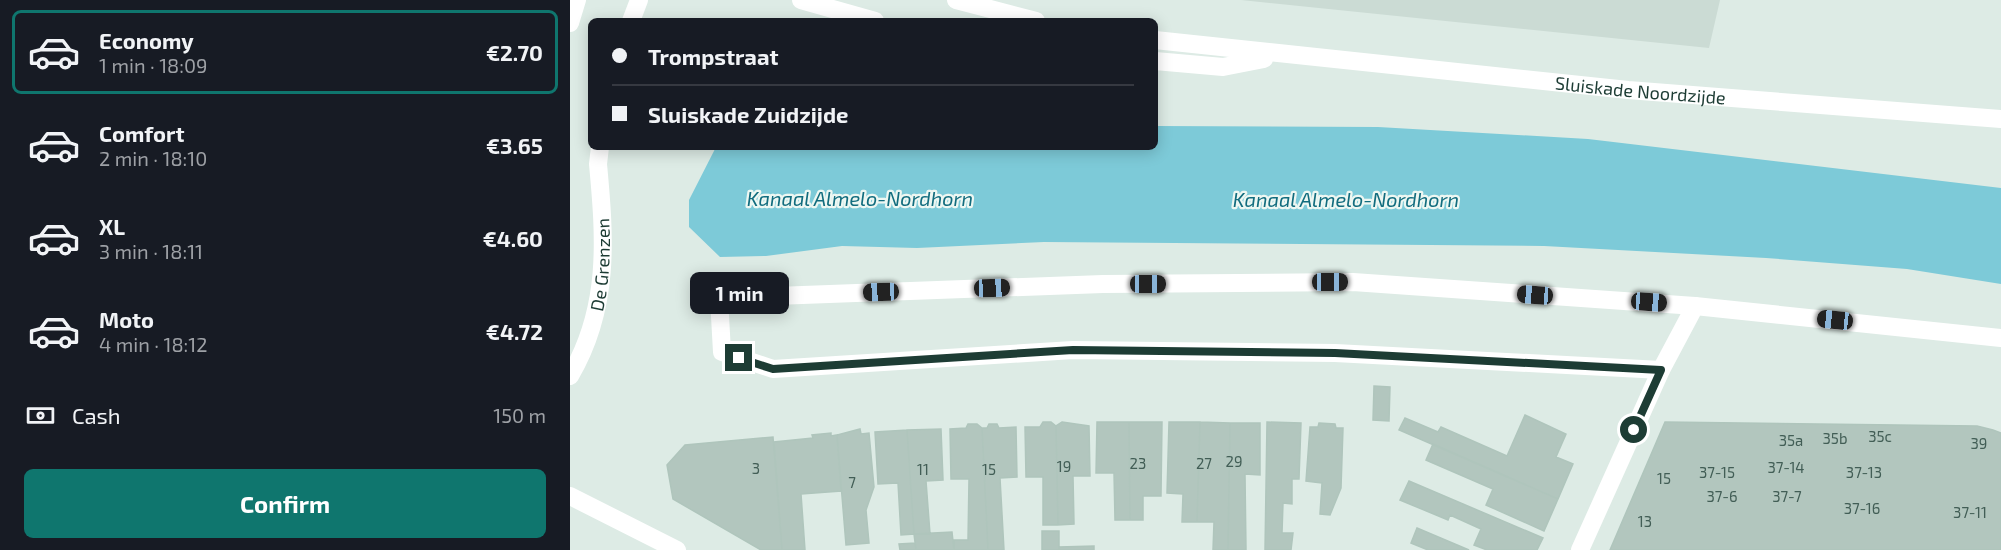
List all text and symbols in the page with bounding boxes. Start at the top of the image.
icon: car [27,25,81,79]
text: Economy [99,27,194,53]
text: €2.70 [486,39,543,65]
text: Trompstraat [648,43,778,69]
text: 1 min · 18:09 [99,53,207,77]
street label: Sluiskade Noordzijde [1554,71,1726,109]
text: Sluiskade Zuidzijde [648,101,848,127]
icon: car [27,118,81,172]
text: Comfort [99,120,184,146]
text: €3.65 [486,132,543,158]
text: 2 min · 18:10 [99,146,207,170]
water label: Kanaal Almelo-Nordhorn [747,186,973,210]
water label: Kanaal Almelo-Nordhorn [1233,187,1459,211]
icon: car [27,211,81,265]
text: XL [99,213,125,239]
street label: De Grenzen [585,218,614,313]
text: €4.60 [483,225,543,251]
text: 3 min · 18:11 [99,239,203,263]
callout: 1 min [690,271,789,313]
car [1312,273,1348,291]
car [1130,275,1166,293]
car [974,278,1010,298]
text: 1 min [715,281,764,305]
car [863,282,899,302]
car [1516,285,1554,305]
car [1630,292,1668,312]
icon: car [27,304,81,358]
text: Moto [99,306,154,332]
car [1816,309,1854,331]
text: €4.72 [486,318,543,344]
text: 4 min · 18:12 [99,332,208,356]
route end [725,344,752,371]
icon: cash [24,399,57,432]
text: Cash [72,402,121,428]
text: 150 m [493,403,546,427]
route start [1620,416,1647,443]
house number: 35c [1868,427,1892,445]
house number: 35b [1823,429,1847,447]
house number: 35a [1779,431,1803,449]
house number: 39 [1971,434,1987,452]
house number: 29 [1225,452,1243,470]
house number: 23 [1130,454,1146,472]
house number: 27 [1196,454,1212,472]
house number: 19 [1057,457,1071,475]
house number: 37-14 [1767,458,1805,476]
house number: 3 [752,459,760,477]
house number: 11 [917,460,929,478]
house number: 15 [982,460,996,478]
house number: 37-15 [1699,463,1735,481]
house number: 37-13 [1846,463,1882,481]
button: Confirm [24,469,546,538]
house number: 15 [1657,469,1671,487]
house number: 7 [848,473,856,491]
house number: 37-6 [1706,487,1738,505]
house number: 37-7 [1772,487,1802,505]
house number: 37-16 [1844,499,1880,517]
house number: 37-11 [1953,503,1987,521]
house number: 13 [1638,512,1652,530]

